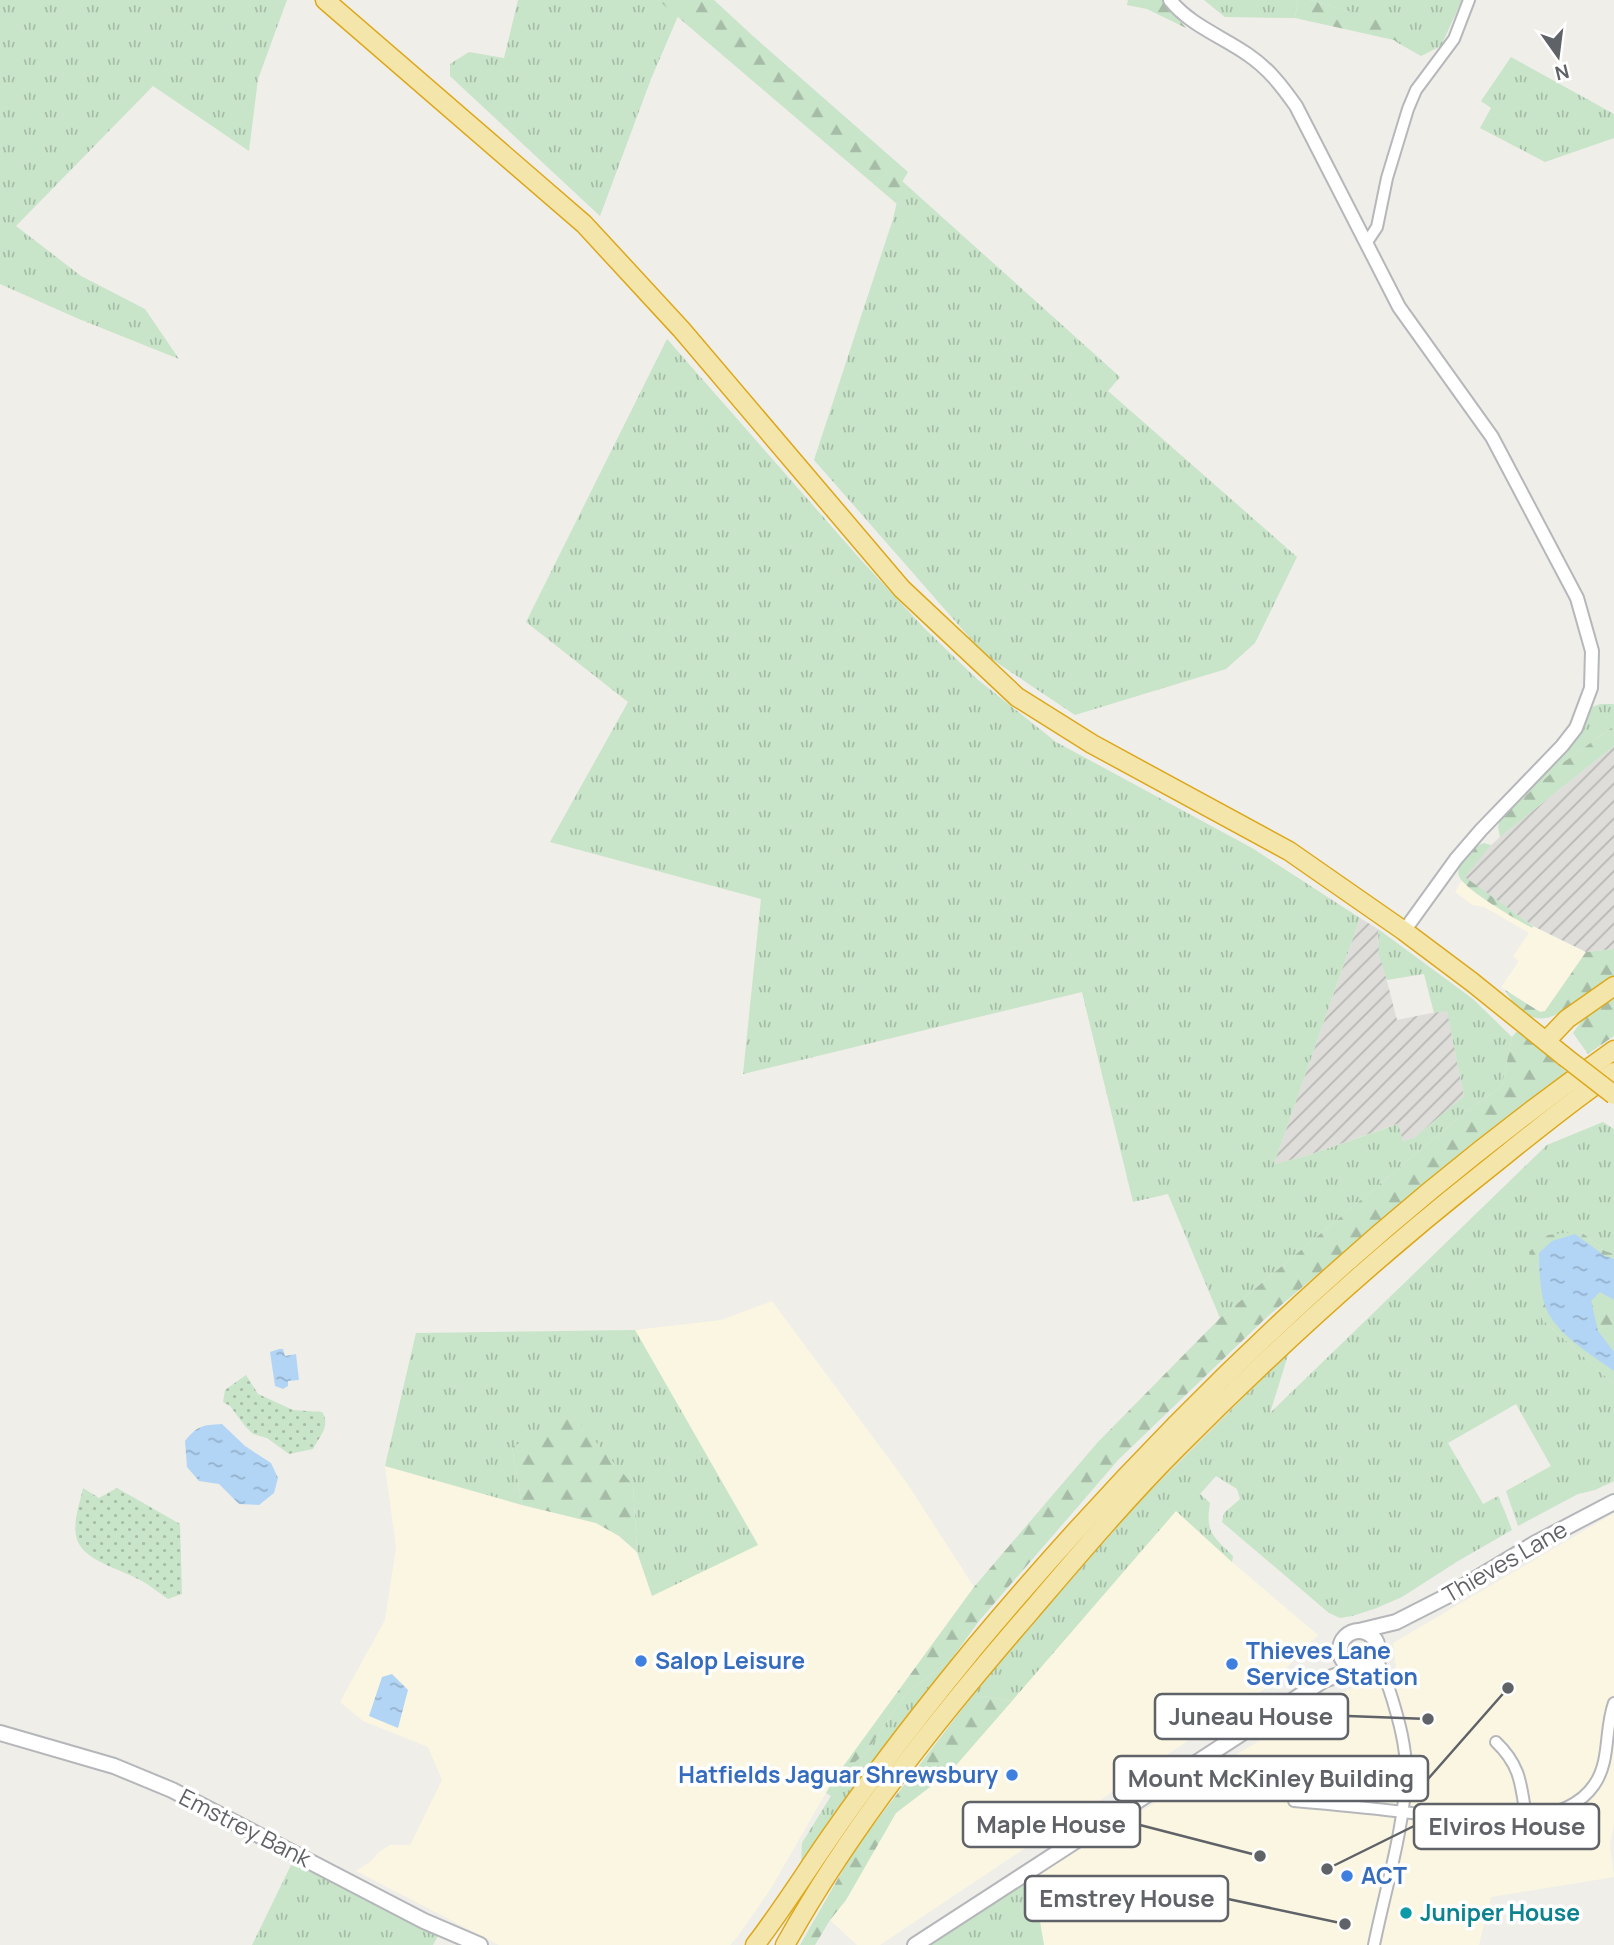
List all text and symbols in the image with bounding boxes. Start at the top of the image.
north arrow [1523,21,1593,91]
text: N [1552,58,1572,87]
street label: Thieves Lane [1436,1513,1573,1610]
place label: Thieves Lane Service Station [1246,1634,1418,1692]
place label: Salop Leisure [655,1644,805,1676]
marker: Salop Leisure [633,1653,649,1669]
marker: Thieves Lane Service Station [1224,1656,1240,1672]
callout: Juneau House [1155,1694,1348,1739]
text: Juneau House [1169,1699,1333,1732]
callout: Mount McKinley Building [1114,1756,1428,1801]
place label: Hatfields Jaguar Shrewsbury [678,1758,998,1790]
text: Mount McKinley Building [1128,1761,1414,1794]
marker: Hatfields Jaguar Shrewsbury [1004,1767,1020,1783]
street label: Emstrey Bank [174,1780,317,1874]
callout: Maple House [963,1802,1140,1847]
callout: Elviros House [1414,1804,1599,1849]
text: Maple House [976,1807,1126,1840]
text: Elviros House [1428,1809,1586,1842]
place label: ACT [1361,1859,1407,1891]
marker: ACT [1339,1868,1355,1884]
callout: Emstrey House [1025,1876,1228,1921]
text: Emstrey House [1039,1881,1215,1914]
place label: Juniper House [1420,1896,1580,1928]
marker: Juniper House [1398,1905,1414,1921]

